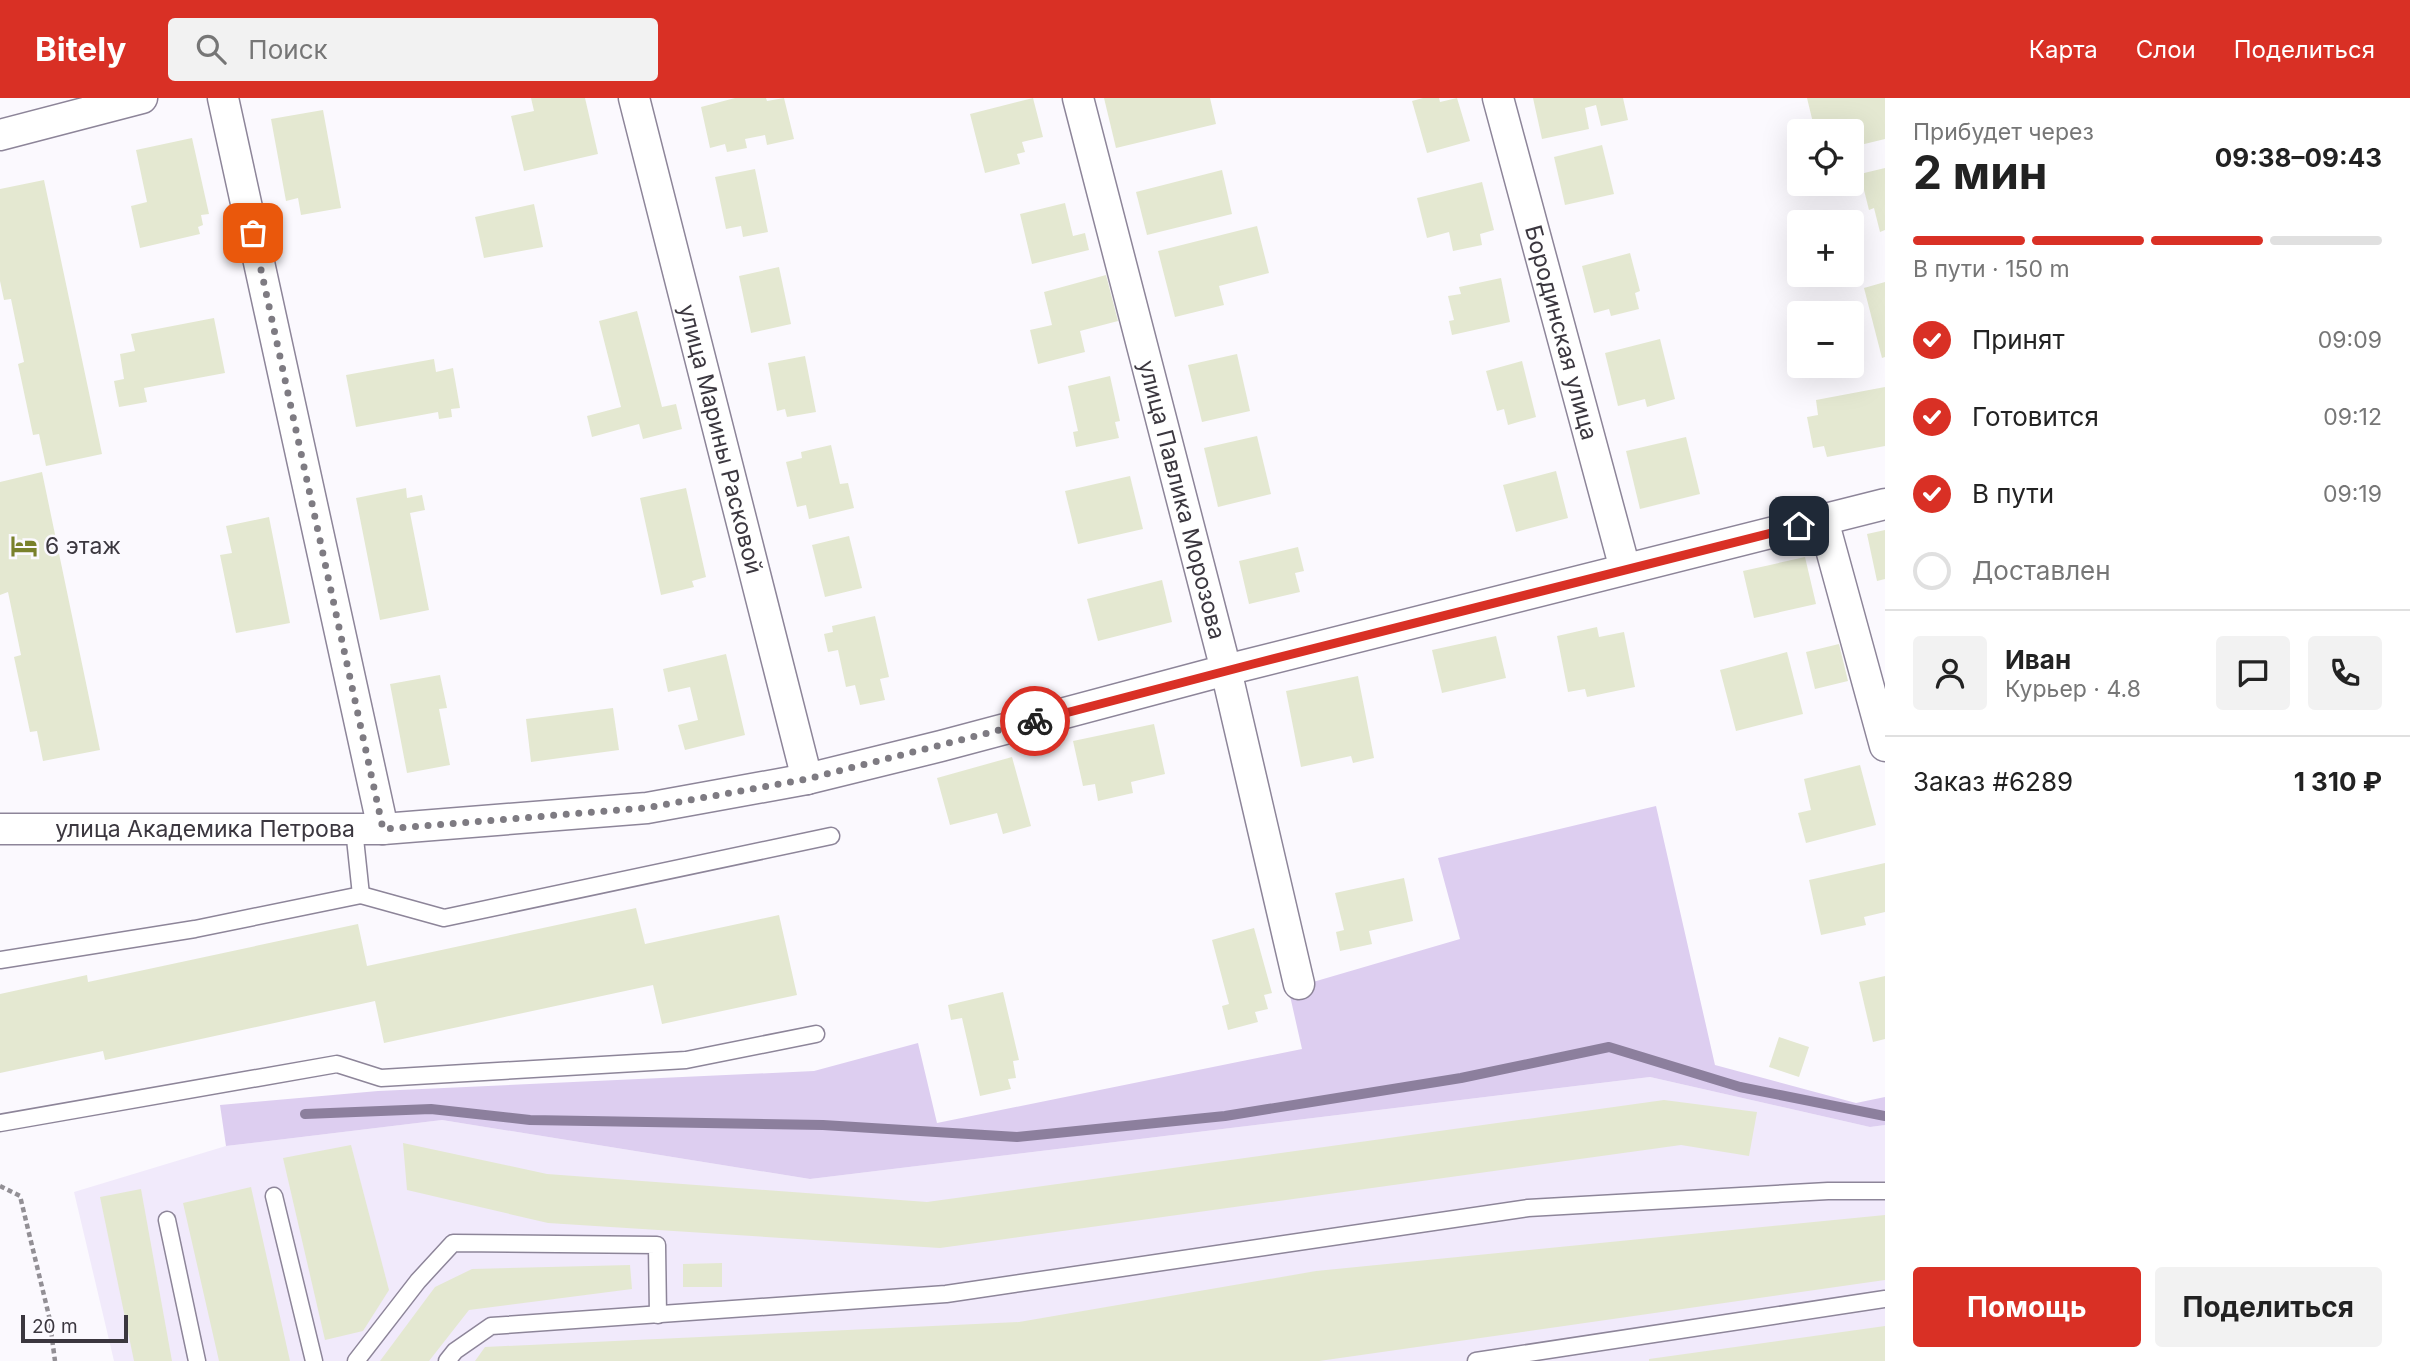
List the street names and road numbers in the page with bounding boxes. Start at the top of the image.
street label: Бородинская улица [1519,222,1604,443]
street label: улица Марины Расковой [673,301,768,577]
street label: улица Павлика Морозова [1132,357,1231,642]
street label: улица Академика Петрова [55,815,355,843]

